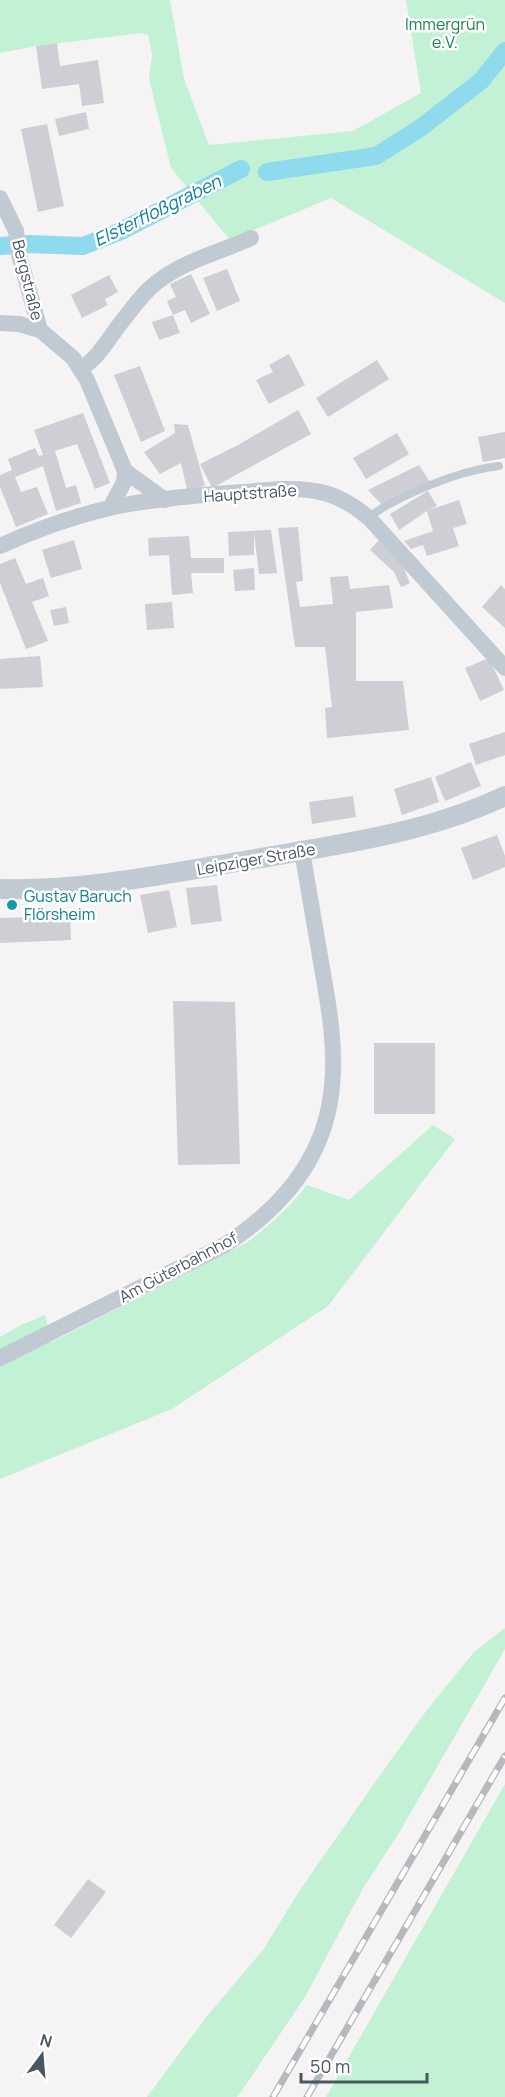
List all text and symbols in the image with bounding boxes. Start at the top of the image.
park label: Immergrün e.V. [405,13,485,53]
water label: Elsterfloßgraben [89,168,226,251]
street label: Bergstraße [7,237,49,323]
street label: Hauptstraße [203,479,297,507]
street label: Leipziger Straße [195,838,317,880]
place label: Gustav Baruch Flörsheim [24,885,132,925]
marker: Gustav Baruch Flörsheim [5,898,19,912]
street label: Am Güterbahnhof [115,1226,241,1307]
north arrow [12,2025,72,2085]
text: N [38,2028,55,2053]
scale bar [301,2046,427,2084]
text: 50 m [310,2054,350,2078]

